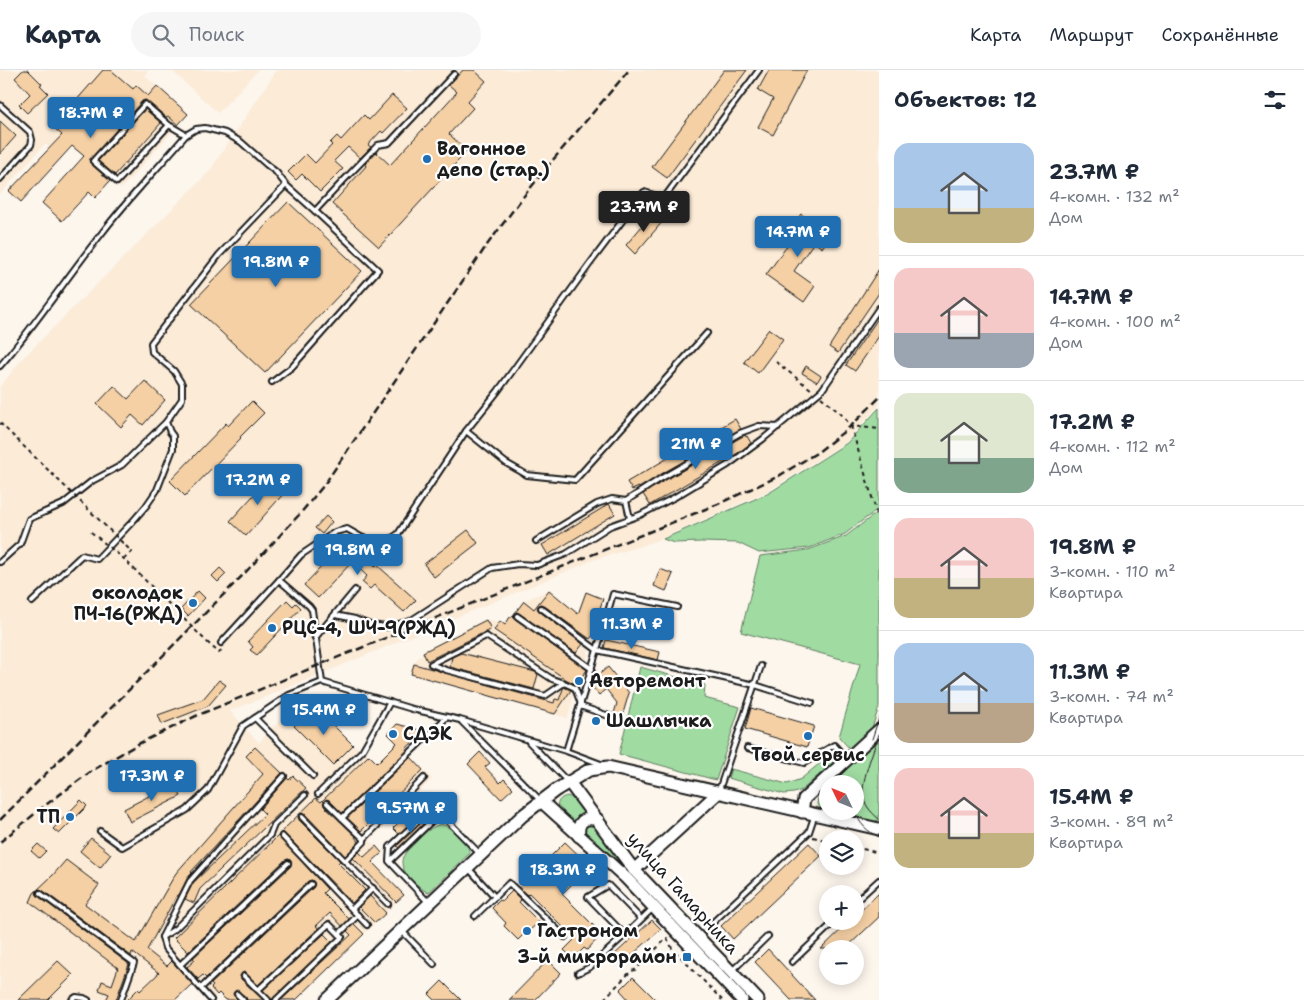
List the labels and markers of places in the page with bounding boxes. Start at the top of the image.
pin: 18.7M ₽ [45,97,137,139]
place label: Вагонное депо (стар.) [437,137,550,182]
marker: Вагонное депо (стар.) [421,153,433,165]
pin: 23.7M ₽ [598,190,690,233]
pin: 14.7M ₽ [752,216,844,258]
pin: 19.8M ₽ [230,246,322,288]
pin: 21M ₽ [661,428,731,470]
pin: 17.2M ₽ [212,464,304,506]
pin: 19.8M ₽ [312,534,404,576]
place label: околодок ПЧ-16(РЖД) [74,581,183,626]
marker: околодок ПЧ-16(РЖД) [187,597,199,609]
pin: 11.3M ₽ [586,608,678,650]
place label: РЦС-4, ШЧ-9(РЖД) [282,616,456,640]
marker: РЦС-4, ШЧ-9(РЖД) [266,622,278,634]
place label: Авторемонт [589,669,706,693]
marker: Авторемонт [573,675,585,687]
pin: 15.4M ₽ [278,694,370,736]
place label: Шашлычка [606,709,712,733]
marker: Шашлычка [590,715,602,727]
place label: СДЭК [403,722,453,746]
marker: СДЭК [387,728,399,740]
marker: Твой сервис [802,730,814,742]
place label: Твой сервис [751,743,865,767]
pin: 17.3M ₽ [106,760,198,802]
pin: 9.57M ₽ [365,792,457,834]
place label: ТП [36,805,60,829]
marker: ТП [64,811,76,823]
pin: 18.3M ₽ [517,854,609,896]
place label: Гастроном [537,919,638,943]
marker: Гастроном [521,925,533,937]
place label: 3-й микрорайон [517,945,677,969]
marker: 3-й микрорайон [681,951,693,963]

